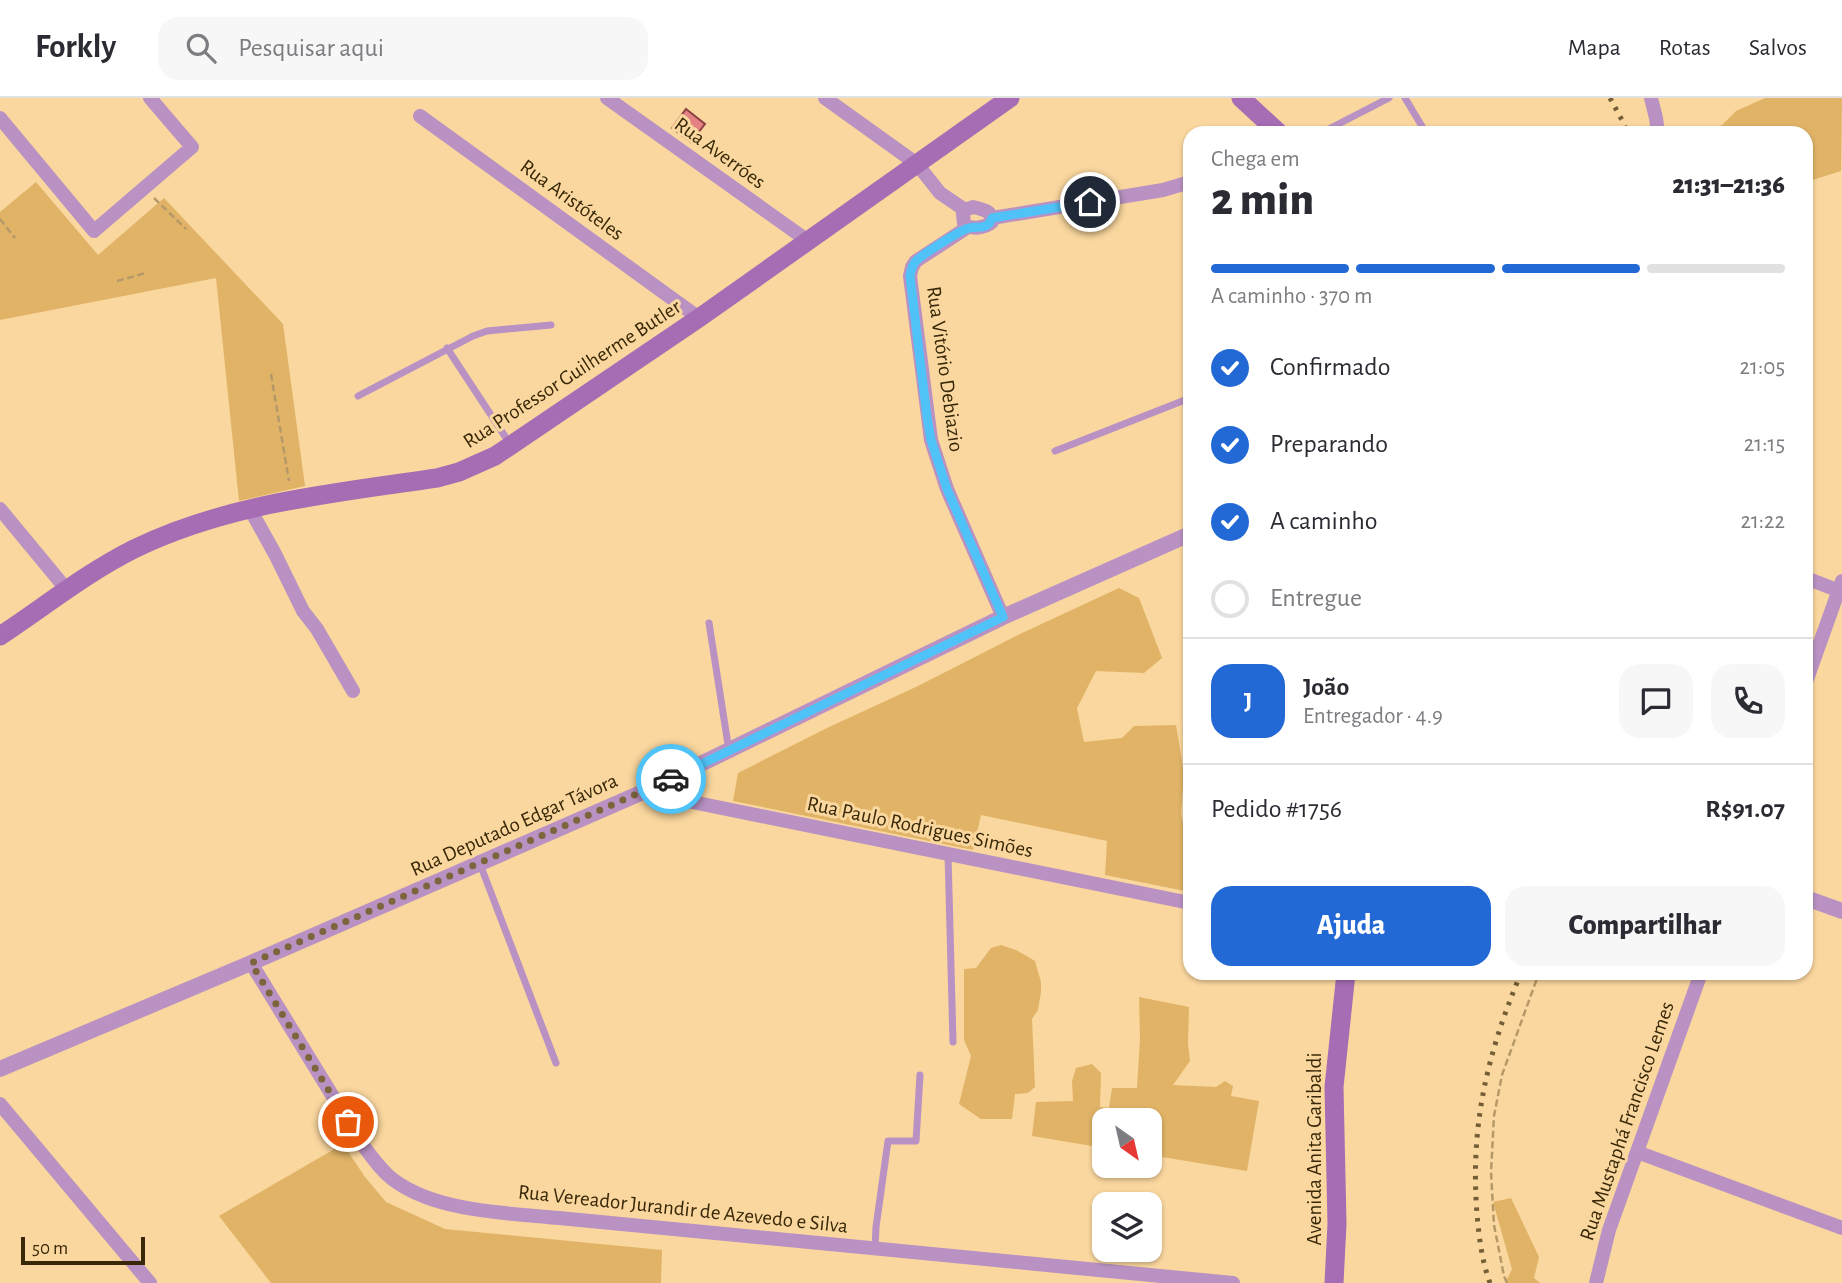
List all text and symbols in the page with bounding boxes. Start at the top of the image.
search box [158,17,648,80]
icon: search [182,29,220,67]
text: Forkly [35,31,116,64]
text: Pesquisar aqui [238,35,384,61]
text: Mapa [1568,36,1621,60]
text: Rotas [1659,36,1711,60]
text: Salvos [1749,36,1807,60]
street label: Rua Averróes [671,113,769,193]
text: Chega em [1211,148,1300,171]
street label: Rua Aristóteles [516,156,628,244]
pin [1060,172,1120,232]
text: 21:31–21:36 [1672,172,1785,198]
text: 2 min [1211,177,1314,223]
icon: home [1071,183,1109,221]
street label: Rua Vitório Debiazio [923,285,967,453]
text: A caminho · 370 m [1211,285,1372,308]
street label: Rua Professor Guilherme Butler [459,296,685,452]
icon: check [1211,349,1249,387]
text: Confirmado [1270,354,1391,380]
text: 21:05 [1740,356,1785,379]
icon: check [1211,426,1249,464]
text: Preparando [1270,431,1388,457]
text: 21:15 [1744,433,1785,456]
icon: check [1211,503,1249,541]
text: A caminho [1270,508,1378,534]
text: 21:22 [1740,510,1785,533]
text: Entregue [1270,585,1362,611]
button: chat [1619,664,1693,738]
button: phone [1711,664,1785,738]
text: João [1303,674,1349,700]
text: J [1244,688,1252,714]
text: Entregador · 4.9 [1303,705,1443,728]
courier [636,744,706,814]
icon: car [652,760,690,798]
street label: Rua Deputado Edgar Távora [407,770,621,880]
street label: Rua Paulo Rodrigues Simões [805,793,1035,861]
text: Pedido #1756 [1211,796,1342,822]
text: R$91.07 [1705,796,1785,822]
button: Ajuda [1211,886,1491,966]
button: Compartilhar [1505,886,1785,966]
street label: Rua Mustaphá Francisco Lemes [1576,999,1678,1243]
street label: Avenida Anita Garibaldi [1304,1052,1325,1246]
pin [318,1092,378,1152]
icon: bag [329,1103,367,1141]
north arrow [1092,1108,1162,1178]
map controls [1092,1108,1162,1262]
street label: Rua Vereador Jurandir de Azevedo e Silva [517,1181,849,1237]
button: layers [1092,1192,1162,1262]
scale bar [21,1234,145,1266]
text: 50 m [32,1239,68,1258]

